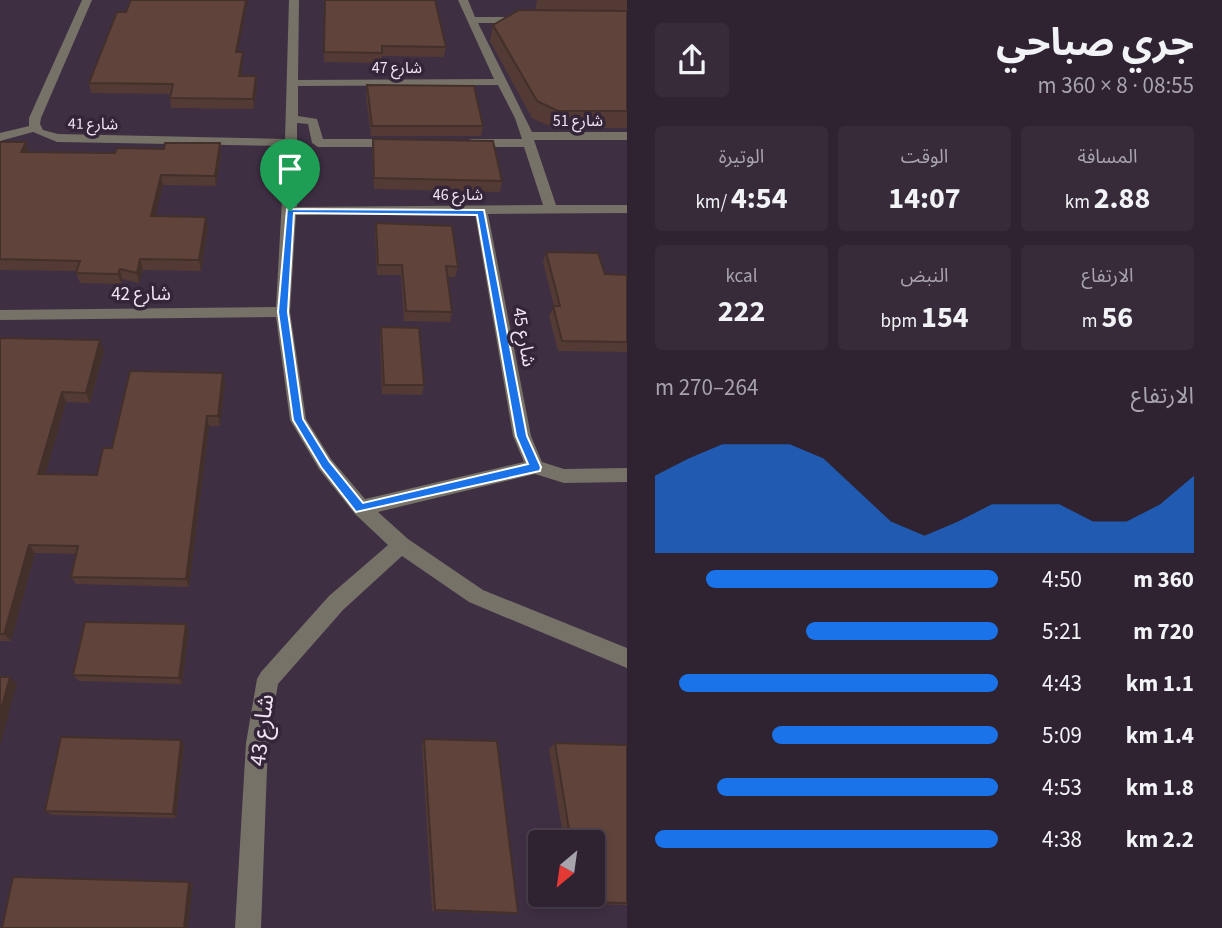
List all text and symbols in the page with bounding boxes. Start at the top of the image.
text: جري صباحي [996,16,1194,70]
button: share [655,23,729,97]
street label: شارع 47 [372,57,422,80]
text: 08:55 · 8 × 360 m [1038,69,1194,102]
street label: شارع 51 [553,110,603,133]
street label: شارع 41 [68,113,118,136]
pin [260,139,320,211]
text: الوتيرة [719,144,764,171]
text: الوقت [901,144,948,171]
text: المسافة [1078,144,1137,171]
icon: arrive [271,150,309,188]
text: 4:54 [731,177,788,220]
text: 14:07 [888,177,961,220]
text: 2.88 [1094,177,1150,220]
street label: شارع 46 [433,184,483,207]
text: /km [695,189,731,216]
text: km [1065,189,1094,216]
text: kcal [726,263,757,290]
text: النبض [900,263,949,290]
text: الارتفاع [1081,263,1134,290]
street label: شارع 42 [111,281,171,308]
text: 222 [718,290,765,333]
text: 154 [921,296,969,339]
text: 56 [1101,296,1133,339]
street label: شارع 45 [505,306,542,369]
text: bpm [880,308,921,335]
text: m [1082,308,1101,335]
text: 264–270 m [655,371,758,404]
text: الارتفاع [1131,379,1194,412]
text: 4:50 [1042,563,1082,596]
text: 360 m [1133,563,1194,596]
text: 5:21 [1042,615,1082,648]
text: 720 m [1133,615,1194,648]
text: 4:43 [1042,667,1082,700]
text: 1.1 km [1126,667,1194,700]
street label: شارع 43 [241,692,282,768]
text: 5:09 [1042,719,1082,752]
text: 1.4 km [1126,719,1194,752]
text: 4:53 [1042,771,1082,804]
text: 1.8 km [1126,771,1194,804]
text: 4:38 [1042,823,1082,856]
text: 2.2 km [1126,823,1194,856]
north arrow [528,830,606,906]
map controls [528,830,605,907]

